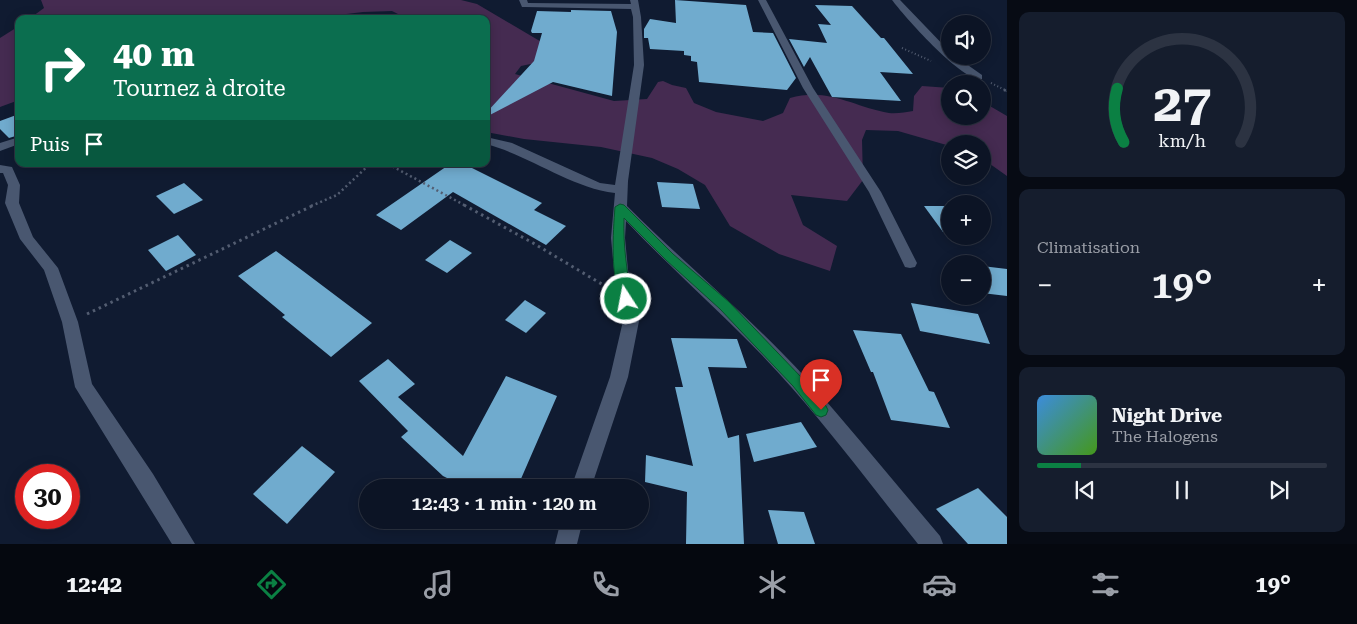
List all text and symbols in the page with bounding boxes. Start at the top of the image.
map controls [941,15,991,305]
button: sound [941,15,991,65]
text: 40 m [113,34,195,75]
icon: right [30,35,95,100]
text: 27 [1153,73,1211,134]
button: search [941,75,991,125]
text: Tournez à droite [113,76,286,101]
icon: arrive [80,130,108,158]
text: km/h [1158,130,1206,151]
text: Puis [30,133,70,156]
button: layers [941,135,991,185]
button: + [941,195,991,245]
text: Climatisation [1037,238,1140,257]
button: − [941,255,991,305]
text: 19° [1151,263,1213,307]
text: − [1037,269,1053,302]
text: + [1311,269,1327,302]
position arrow [599,272,651,324]
pin [800,359,842,410]
icon: arrive [807,366,835,394]
text: Night Drive [1112,404,1222,427]
text: The Halogens [1112,427,1218,446]
speed limit sign: 30 [15,464,80,529]
icon: previous [1071,476,1099,504]
icon: pause [1168,476,1196,504]
icon: next [1265,476,1293,504]
text: 12:43 · 1 min · 120 m [411,492,597,515]
icon: directions [254,567,289,602]
icon: music [421,567,456,602]
icon: phone [588,567,623,602]
icon: climate [755,567,790,602]
icon: car [922,567,957,602]
icon: filters [1088,567,1123,602]
text: 12:42 [66,572,122,597]
text: 19° [1255,572,1291,597]

